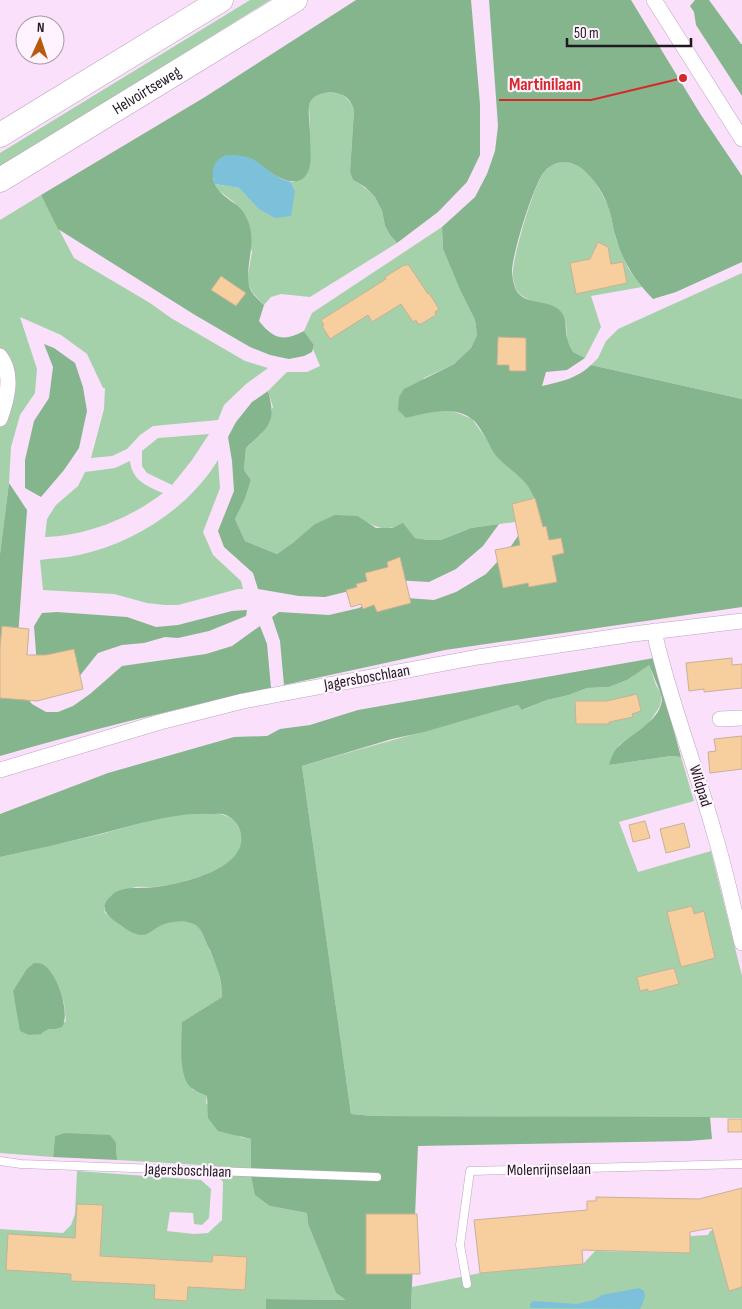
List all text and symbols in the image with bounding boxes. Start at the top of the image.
north arrow [15,15,65,65]
scale bar [567,15,691,47]
text: N [36,19,45,36]
text: 50 m [574,24,599,43]
street label: Helvoirtseweg [109,62,185,119]
callout: Martinilaan [499,67,591,100]
text: Martinilaan [509,74,581,95]
street label: Jagersboschlaan [322,661,411,695]
street label: Wildpad [685,763,715,809]
street label: Jagersboschlaan [143,1160,232,1182]
street label: Molenrijnselaan [507,1160,591,1180]

